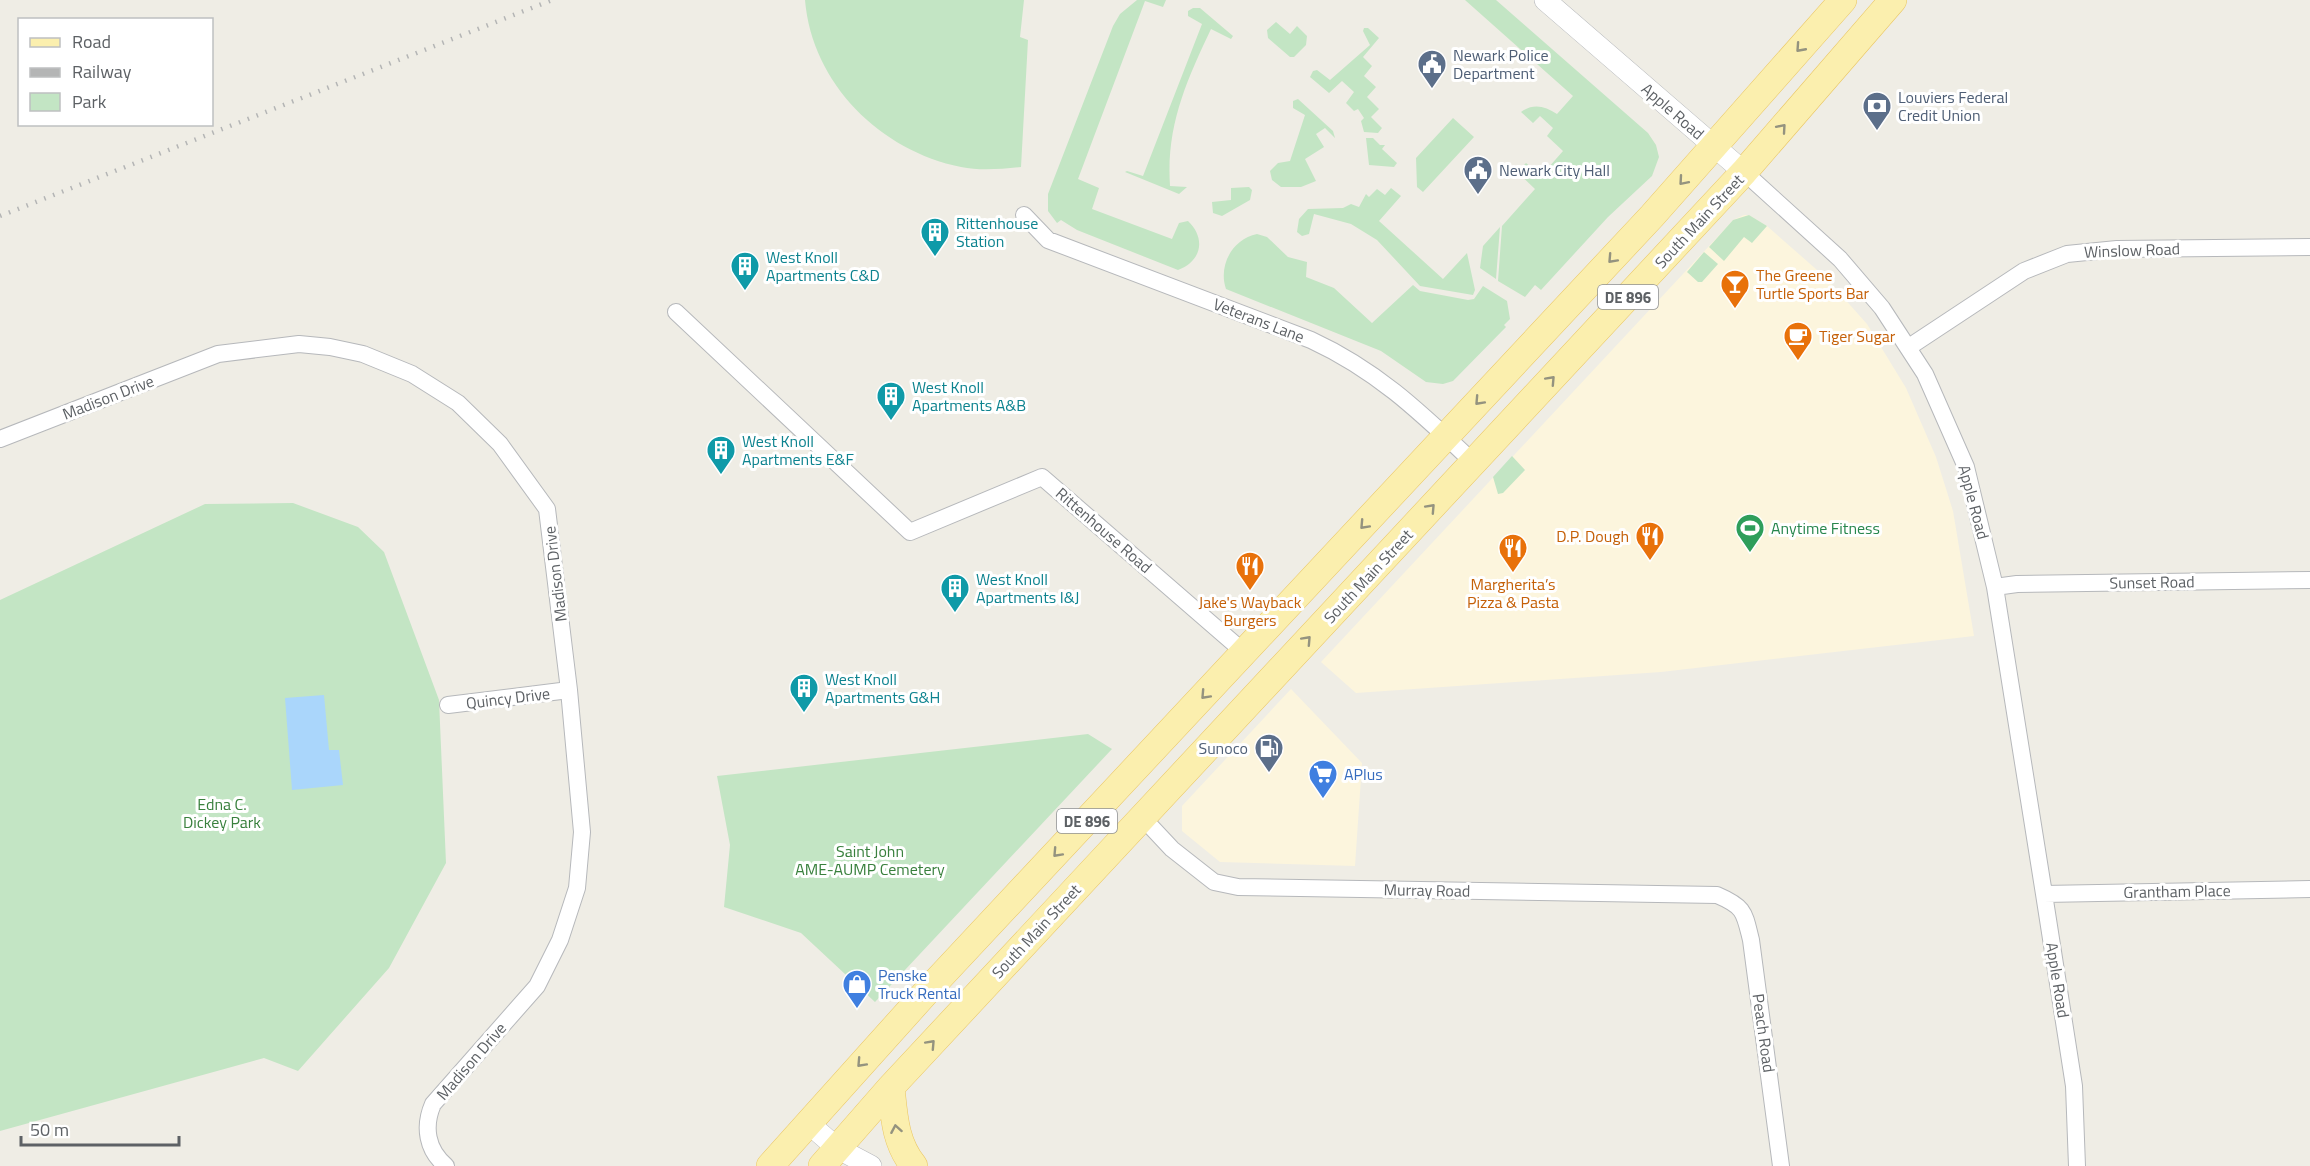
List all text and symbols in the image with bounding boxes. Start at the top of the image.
legend [18,18,213,126]
text: Road [72,28,111,55]
one-way arrow [1796,41,1807,52]
place label: Newark Police Department [1453,43,1549,85]
public building icon: Newark Police Department [1416,48,1448,90]
text: Railway [72,58,132,85]
street label: Apple Road [1636,77,1710,145]
place label: Louviers Federal Credit Union [1898,85,2008,127]
text: Park [72,88,107,115]
bank icon: Louviers Federal Credit Union [1861,90,1893,132]
one-way arrow [1775,124,1786,135]
public building icon: Newark City Hall [1462,154,1494,196]
place label: Newark City Hall [1499,158,1610,182]
street label: South Main Street [1649,168,1750,274]
one-way arrow [1679,174,1690,185]
place label: Rittenhouse Station [956,211,1038,253]
building icon: Rittenhouse Station [919,216,951,258]
street label: Winslow Road [2084,236,2180,264]
place label: West Knoll Apartments C&D [766,245,880,287]
building icon: West Knoll Apartments C&D [729,250,761,292]
one-way arrow [1609,251,1620,262]
place label: The Greene Turtle Sports Bar [1756,263,1870,305]
bar icon: The Greene Turtle Sports Bar [1719,268,1751,310]
road number: DE 896 [1598,285,1658,309]
street label: Veterans Lane [1210,292,1308,348]
cafe icon: Tiger Sugar [1782,320,1814,362]
place label: Tiger Sugar [1819,324,1896,348]
street label: Madison Drive [59,369,157,425]
place label: West Knoll Apartments A&B [912,375,1026,417]
one-way arrow [1544,377,1555,387]
building icon: West Knoll Apartments A&B [875,380,907,422]
one-way arrow [1476,394,1487,405]
place label: West Knoll Apartments E&F [742,429,854,471]
building icon: West Knoll Apartments E&F [705,434,737,476]
street label: Apple Road [1953,462,1995,542]
street label: Rittenhouse Road [1051,481,1157,579]
one-way arrow [1424,505,1435,516]
sports icon: Anytime Fitness [1734,512,1766,554]
place label: Anytime Fitness [1771,516,1880,540]
one-way arrow [1360,518,1371,529]
restaurant icon: D.P. Dough [1634,520,1666,562]
street label: South Main Street [1318,523,1419,629]
place label: D.P. Dough [1556,524,1629,548]
street label: Madison Drive [537,525,573,623]
restaurant icon: Margherita’s Pizza & Pasta [1497,532,1529,574]
restaurant icon: Jake's Wayback Burgers [1234,550,1266,592]
place label: West Knoll Apartments I&J [976,567,1079,609]
street label: Sunset Road [2109,569,2195,595]
building icon: West Knoll Apartments I&J [939,572,971,614]
place label: Margherita’s Pizza & Pasta [1467,572,1559,614]
place label: Jake's Wayback Burgers [1199,590,1302,632]
one-way arrow [1300,637,1311,648]
place label: West Knoll Apartments G&H [825,667,940,709]
building icon: West Knoll Apartments G&H [788,672,820,714]
street label: Quincy Drive [465,681,551,715]
one-way arrow [1201,688,1212,699]
fuel station icon: Sunoco [1253,732,1285,774]
place label: Sunoco [1198,736,1248,760]
supermarket icon: APlus [1307,758,1339,800]
place label: APlus [1344,762,1383,786]
park label: Edna C. Dickey Park [183,792,261,834]
road number: DE 896 [1057,809,1117,833]
park label: Saint John AME-AUMP Cemetery [795,839,945,881]
one-way arrow [1053,846,1064,857]
street label: Murray Road [1383,877,1471,903]
street label: South Main Street [986,878,1087,984]
street label: Grantham Place [2123,878,2231,904]
street label: Apple Road [2040,940,2076,1020]
place label: Penske Truck Rental [878,963,961,1005]
shop icon: Penske Truck Rental [841,968,873,1010]
street label: Peach Road [1747,992,1781,1074]
street label: Madison Drive [430,1017,512,1105]
one-way arrow [924,1041,935,1051]
one-way arrow [857,1057,868,1067]
scale bar [21,1109,178,1147]
text: 50 m [30,1116,69,1143]
one-way arrow [890,1124,903,1134]

